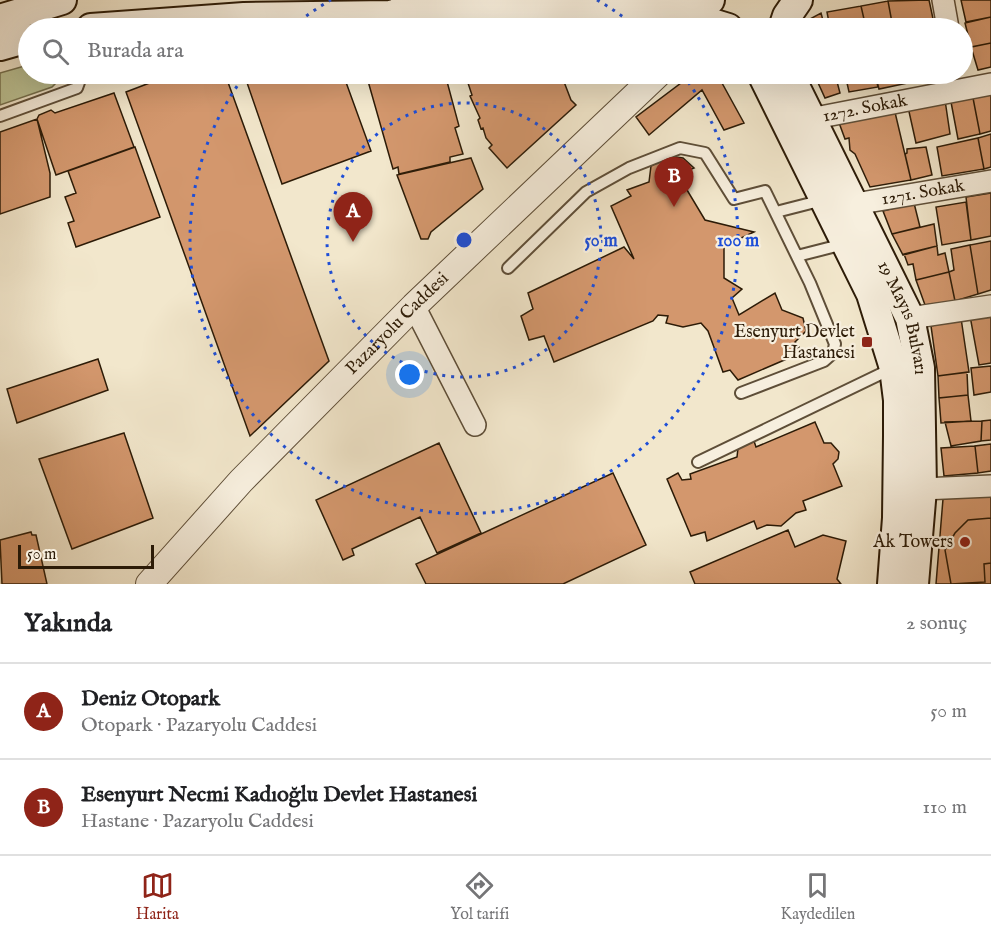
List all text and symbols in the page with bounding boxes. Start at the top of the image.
search box [18,18,973,84]
icon: search [39,35,72,68]
text: Burada ara [87,37,184,65]
street label: 1272. Sokak [821,89,910,128]
pin: B [654,158,694,207]
street label: 1271. Sokak [880,174,967,211]
pin: A [334,192,372,242]
centre of rings [454,230,474,250]
text: 50 m [584,230,618,253]
text: 100 m [717,230,759,253]
street label: 19 Mayıs Bulvarı [872,257,932,375]
street label: Pazaryolu Caddesi [341,267,454,380]
place label: Esenyurt Devlet Hastanesi [734,321,855,365]
marker: Esenyurt Devlet Hastanesi [860,335,874,349]
your location [395,360,424,389]
place label: Ak Towers [872,531,953,554]
marker: Ak Towers [958,535,972,549]
scale bar [18,542,154,570]
text: 50 m [27,545,56,565]
text: Yakında [24,607,112,640]
text: 2 sonuç [906,611,967,636]
text: Deniz Otopark [81,685,220,713]
text: A [37,699,50,724]
text: 50 m [930,699,967,724]
text: Otopark · Pazaryolu Caddesi [81,713,317,738]
text: Esenyurt Necmi Kadıoğlu Devlet Hastanesi [81,781,477,809]
text: B [37,795,50,820]
text: 110 m [923,795,967,820]
text: Hastane · Pazaryolu Caddesi [81,809,314,834]
tab: Harita [136,869,179,925]
tab: Yol tarifi [450,869,509,925]
tab: Kaydedilen [781,869,855,925]

